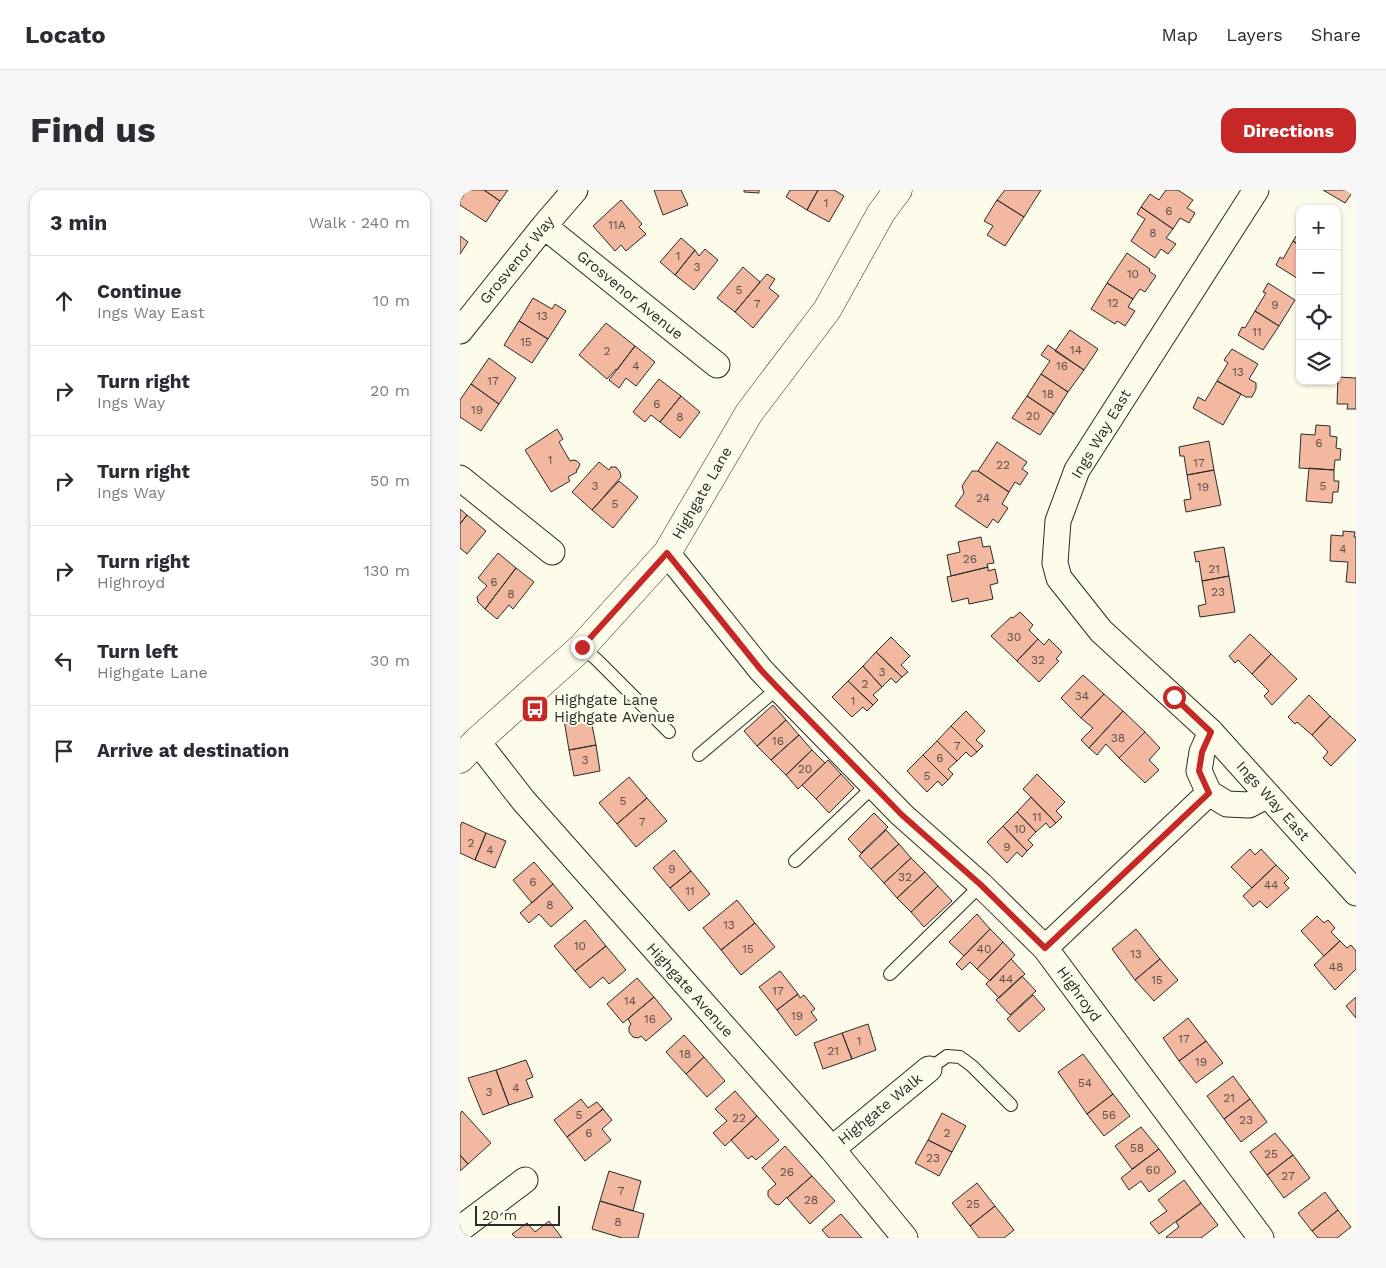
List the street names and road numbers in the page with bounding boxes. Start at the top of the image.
street label: Grosvenor Way [476,212,558,308]
street label: Grosvenor Avenue [573,247,687,343]
street label: Ings Way East [1067,386,1135,482]
street label: Highgate Lane [668,444,736,542]
street label: Ings Way East [1233,757,1314,845]
street label: Highgate Avenue [643,939,737,1041]
street label: Highroyd [1053,963,1105,1025]
street label: Highgate Walk [834,1069,926,1149]

